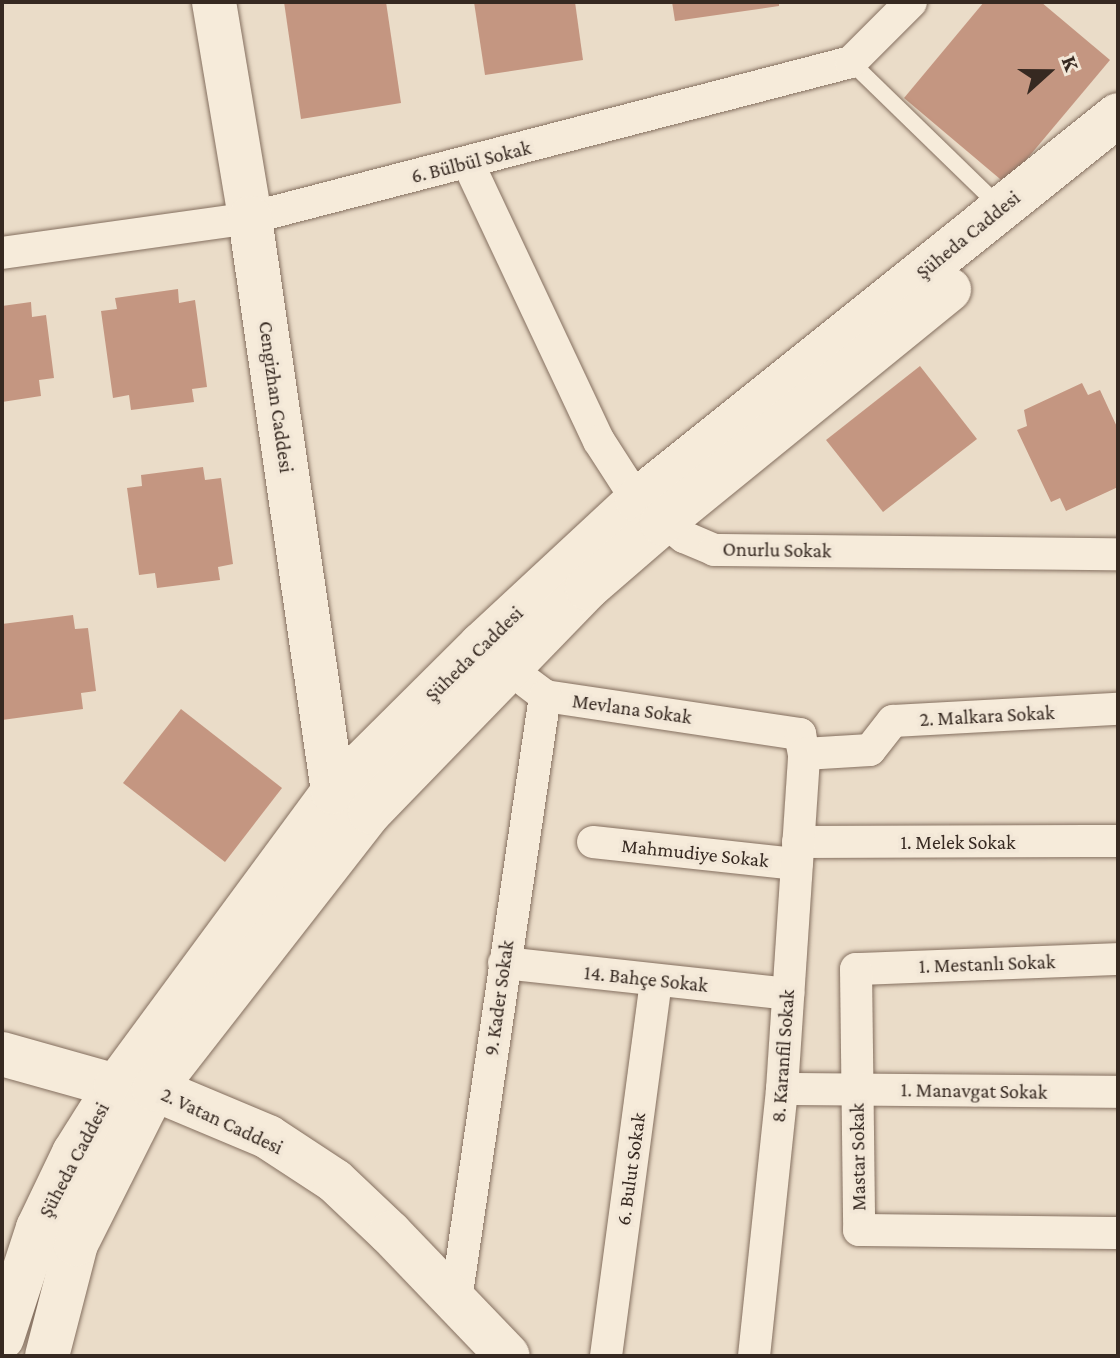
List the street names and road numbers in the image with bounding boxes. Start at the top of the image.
street label: 6. Bülbül Sokak [409,136,533,188]
street label: Şüheda Caddesi [911,186,1025,284]
street label: Cengizhan Caddesi [253,320,299,474]
street label: Onurlu Sokak [722,537,832,563]
street label: Şüheda Caddesi [420,601,528,707]
street label: Mevlana Sokak [571,689,693,729]
street label: 2. Malkara Sokak [919,700,1055,732]
street label: 1. Melek Sokak [900,830,1016,854]
street label: Mahmudiye Sokak [620,833,770,873]
street label: 9. Kader Sokak [479,939,519,1057]
street label: 1. Mestanlı Sokak [918,950,1056,978]
street label: 14. Bahçe Sokak [583,961,709,997]
street label: 8. Karanfil Sokak [766,989,800,1123]
street label: 1. Manavgat Sokak [901,1078,1047,1104]
street label: 2. Vatan Caddesi [157,1082,287,1160]
street label: Şüheda Caddesi [34,1098,114,1222]
street label: Mastar Sokak [845,1103,871,1211]
street label: 6. Bulut Sokak [611,1111,651,1227]

